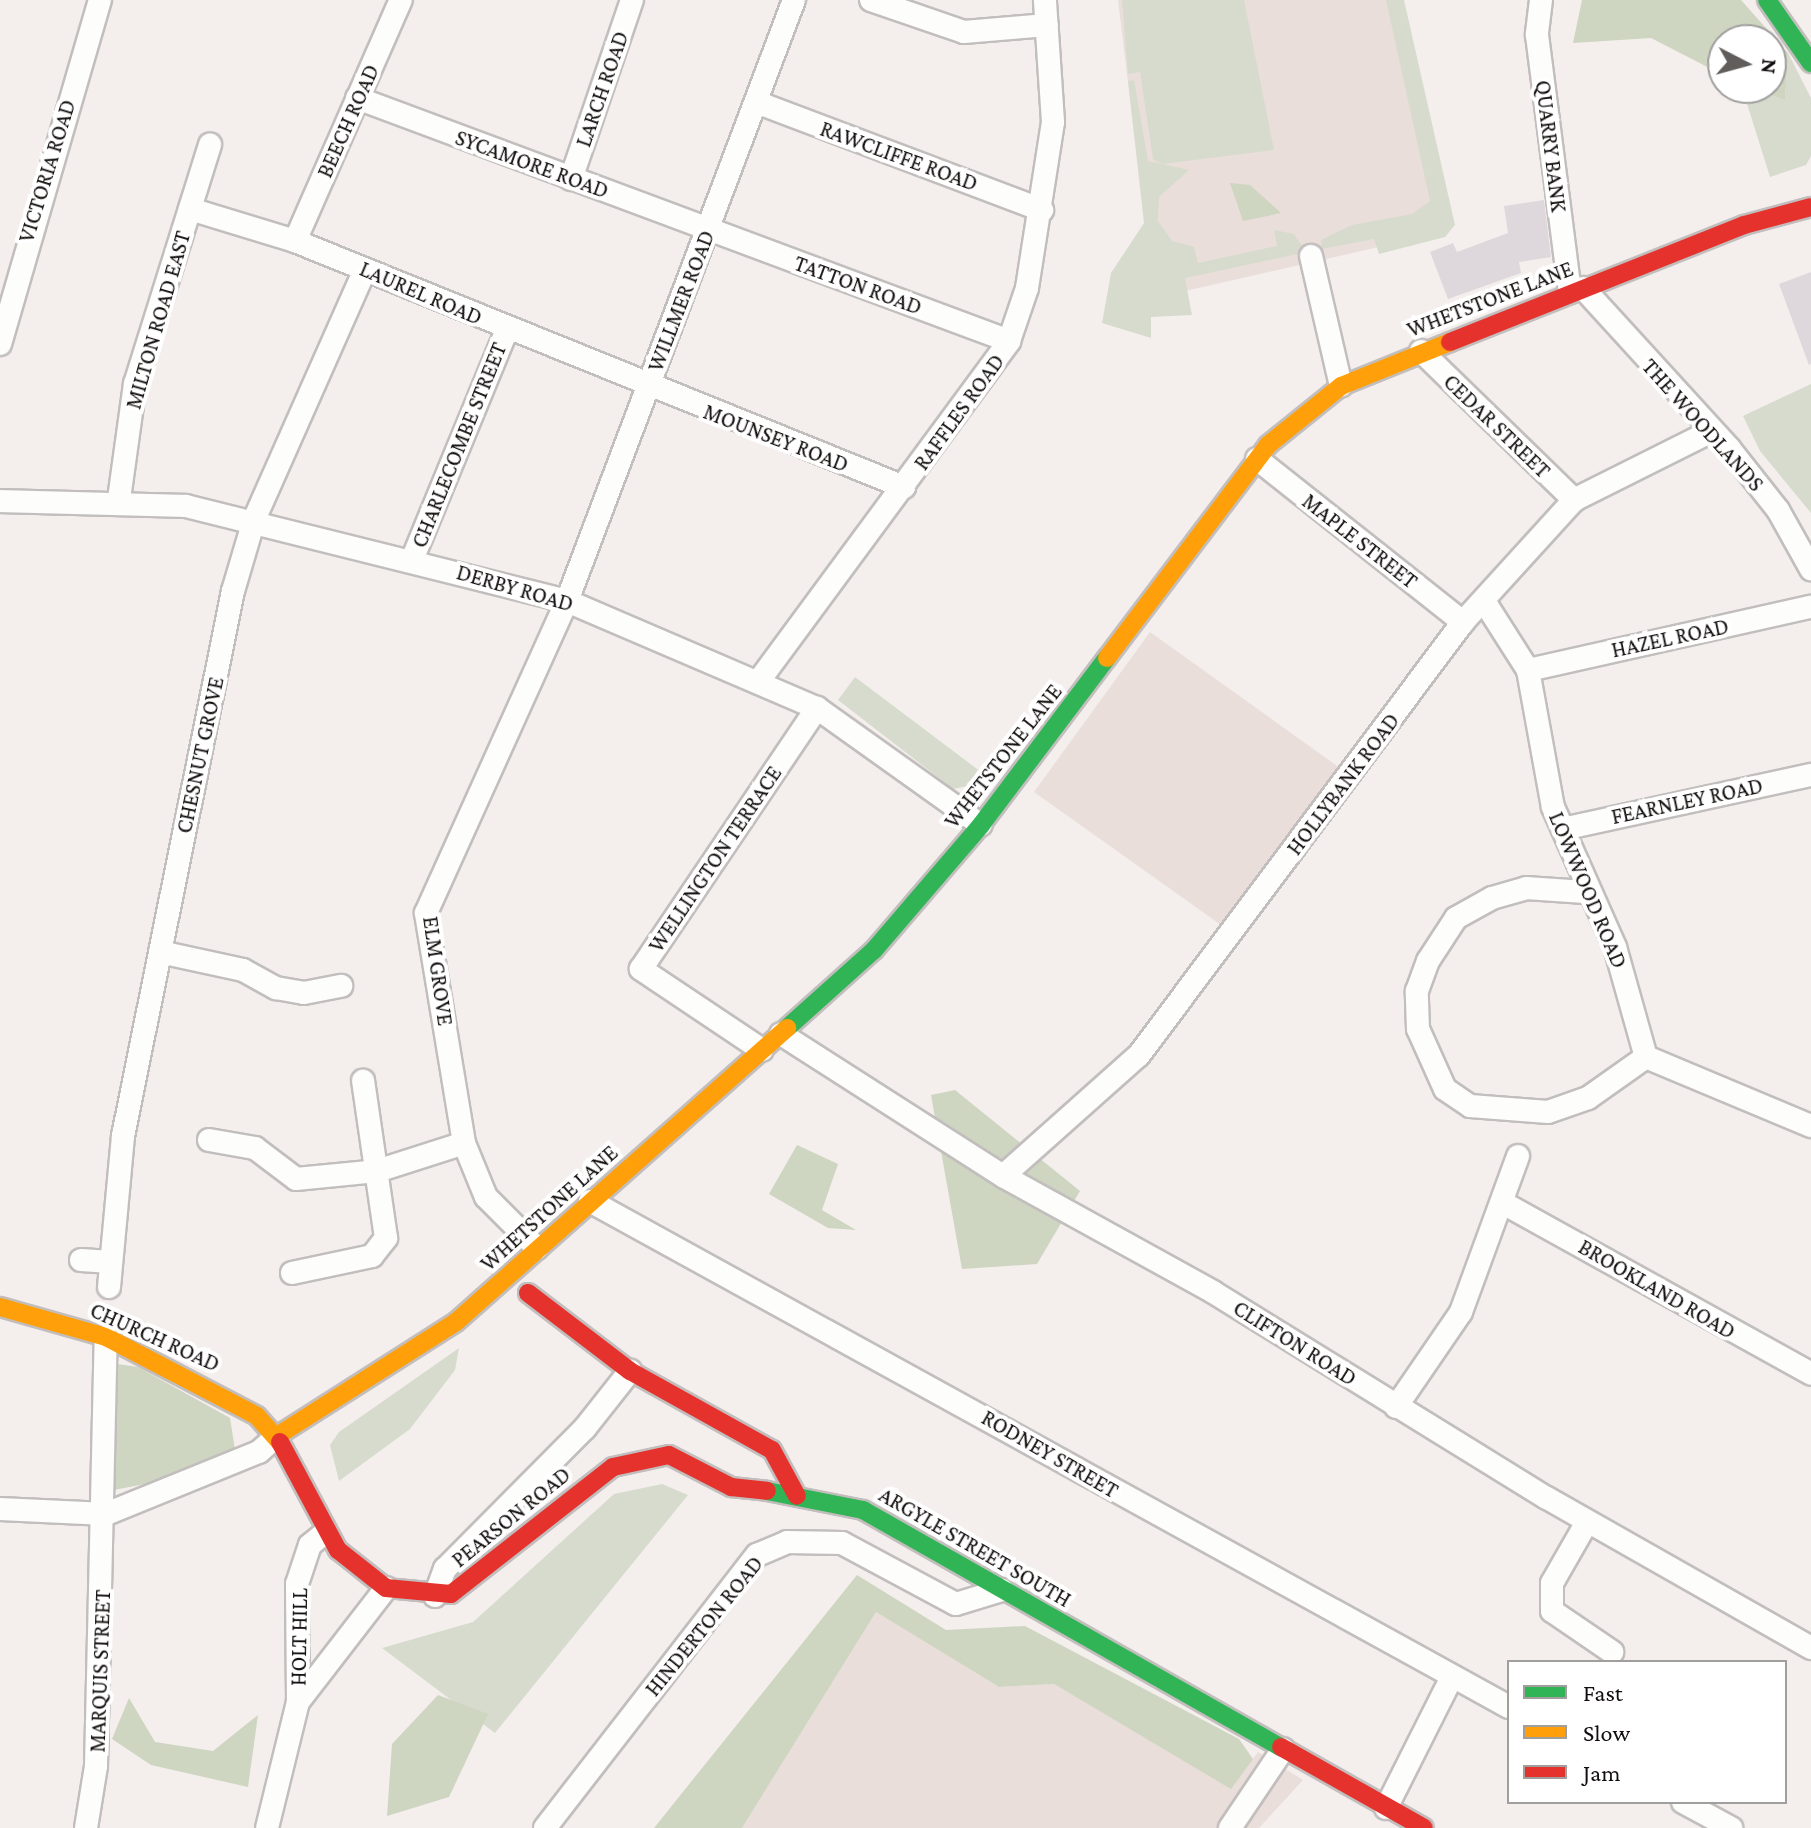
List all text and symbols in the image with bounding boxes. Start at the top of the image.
north arrow [1707,24,1787,104]
street label: LARCH ROAD [570,28,634,150]
text: N [1756,58,1783,75]
street label: BEECH ROAD [311,60,385,182]
street label: QUARRY BANK [1530,79,1572,213]
street label: VICTORIA ROAD [13,96,81,246]
street label: RAWCLIFFE ROAD [817,115,981,197]
street label: SYCAMORE ROAD [452,124,612,204]
street label: WILLMER ROAD [642,227,720,375]
street label: MILTON ROAD EAST [120,228,196,412]
street label: TATTON ROAD [791,250,925,320]
street label: LAUREL ROAD [356,255,486,331]
street label: WHETSTONE LANE [1403,255,1577,343]
street label: CHARLECOMBE STREET [406,338,512,552]
street label: RAFFLES ROAD [908,349,1010,475]
street label: THE WOODLANDS [1637,353,1769,497]
street label: CEDAR STREET [1438,368,1556,484]
street label: MOUNSEY ROAD [700,398,852,478]
street label: MAPLE STREET [1297,488,1423,594]
street label: DERBY ROAD [454,559,576,617]
street label: HAZEL ROAD [1609,613,1731,663]
street label: CHESNUT GROVE [171,674,229,836]
street label: WHETSTONE LANE [939,679,1067,833]
street label: HOLLYBANK ROAD [1281,708,1405,860]
street label: WELLINGTON TERRACE [643,761,787,957]
street label: FEARNLEY ROAD [1609,772,1765,830]
street label: LOWWOOD ROAD [1543,808,1633,972]
street label: ELM GROVE [417,915,459,1027]
street label: WHETSTONE LANE [475,1139,623,1277]
street label: BROOKLAND ROAD [1574,1233,1740,1345]
street label: CLIFTON ROAD [1228,1295,1362,1391]
street label: CHURCH ROAD [86,1297,224,1377]
street label: RODNEY STREET [977,1404,1123,1504]
street label: PEARSON ROAD [446,1461,576,1573]
street label: ARGYLE STREET SOUTH [874,1481,1076,1613]
street label: HINDERTON ROAD [639,1551,769,1701]
street label: HOLT HILL [285,1588,313,1686]
street label: MARQUIS STREET [84,1589,116,1753]
legend [1507,1660,1787,1804]
text: Fast [1583,1679,1623,1706]
text: Slow [1583,1719,1630,1746]
text: Jam [1583,1759,1621,1786]

